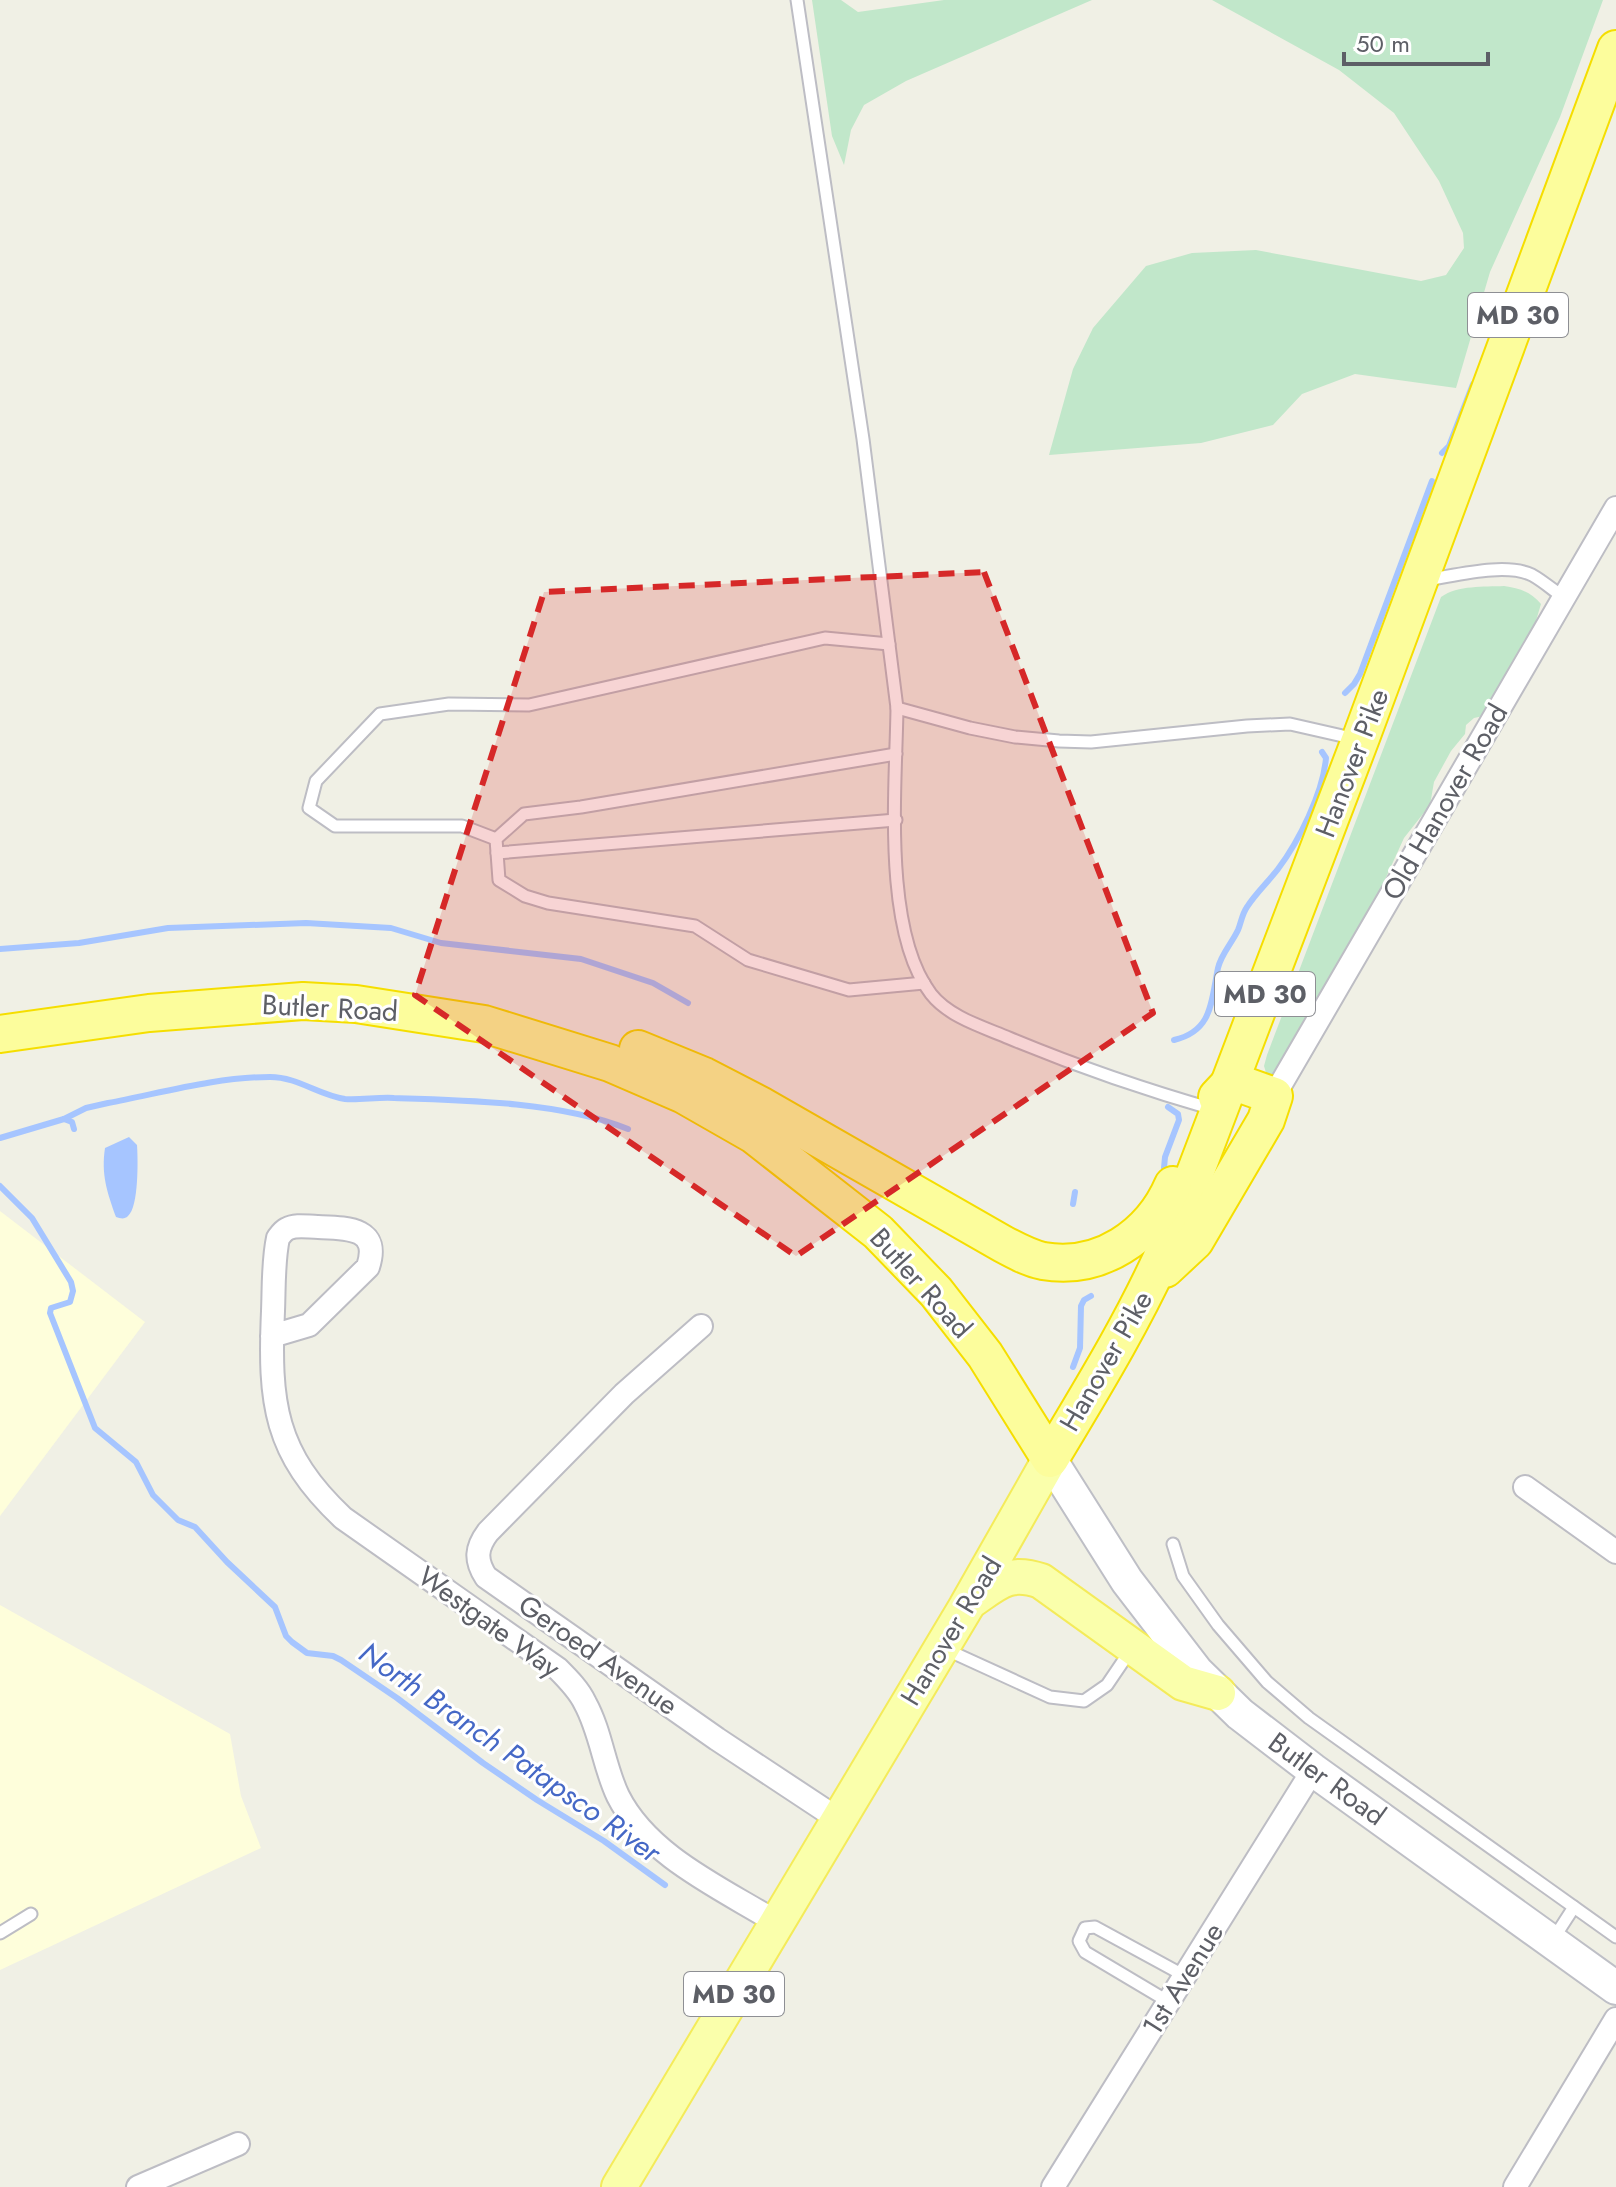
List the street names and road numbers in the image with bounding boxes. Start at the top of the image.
road number: MD 30 [1468,293,1568,337]
street label: Hanover Pike [1305,683,1399,843]
street label: Old Hanover Road [1372,696,1518,908]
road number: MD 30 [1215,972,1315,1016]
street label: Butler Road [261,984,399,1032]
street label: Butler Road [860,1219,982,1347]
street label: Hanover Pike [1049,1283,1163,1439]
street label: Hanover Road [890,1549,1012,1713]
street label: Westgate Way [409,1556,569,1688]
street label: Geroed Avenue [510,1585,686,1725]
street label: Butler Road [1260,1722,1394,1836]
street label: 1st Avenue [1132,1915,1234,2043]
road number: MD 30 [684,1972,784,2016]

